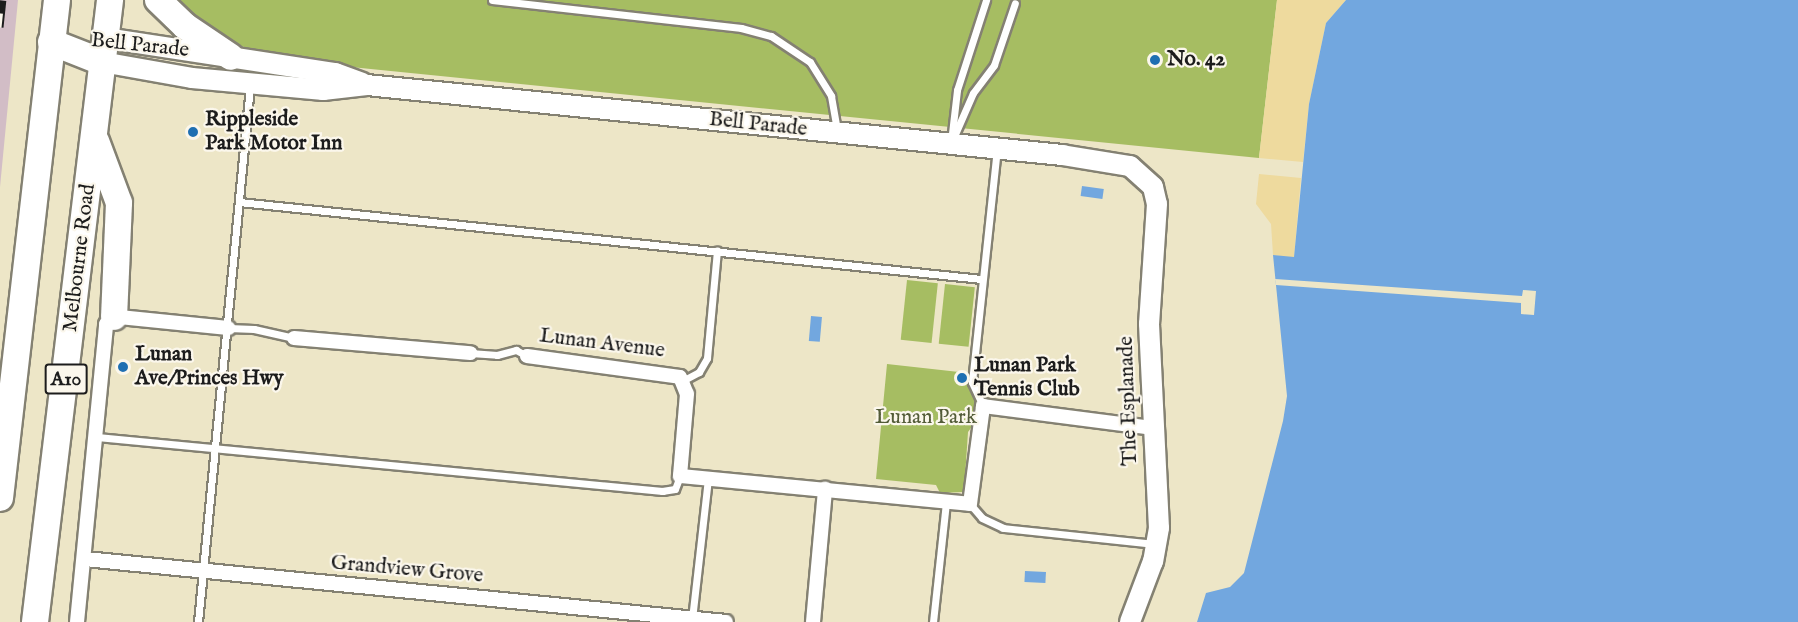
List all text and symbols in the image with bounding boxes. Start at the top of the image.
street label: Bell Parade [90,28,190,64]
place label: No. 42 [1167,47,1225,73]
marker: No. 42 [1148,53,1162,67]
place label: Rippleside Park Motor Inn [205,107,342,157]
street label: Bell Parade [708,107,808,143]
marker: Rippleside Park Motor Inn [186,125,200,139]
street label: Melbourne Road [58,183,102,333]
street label: Lunan Avenue [538,324,666,364]
street label: The Esplanade [1114,336,1144,466]
place label: Lunan Ave/Princes Hwy [135,342,284,392]
place label: Lunan Park Tennis Club [974,353,1080,403]
marker: Lunan Ave/Princes Hwy [116,360,130,374]
road number: A10 [44,362,88,396]
marker: Lunan Park Tennis Club [955,371,969,385]
park label: Lunan Park [875,405,977,431]
street label: Grandview Grove [330,551,484,589]

